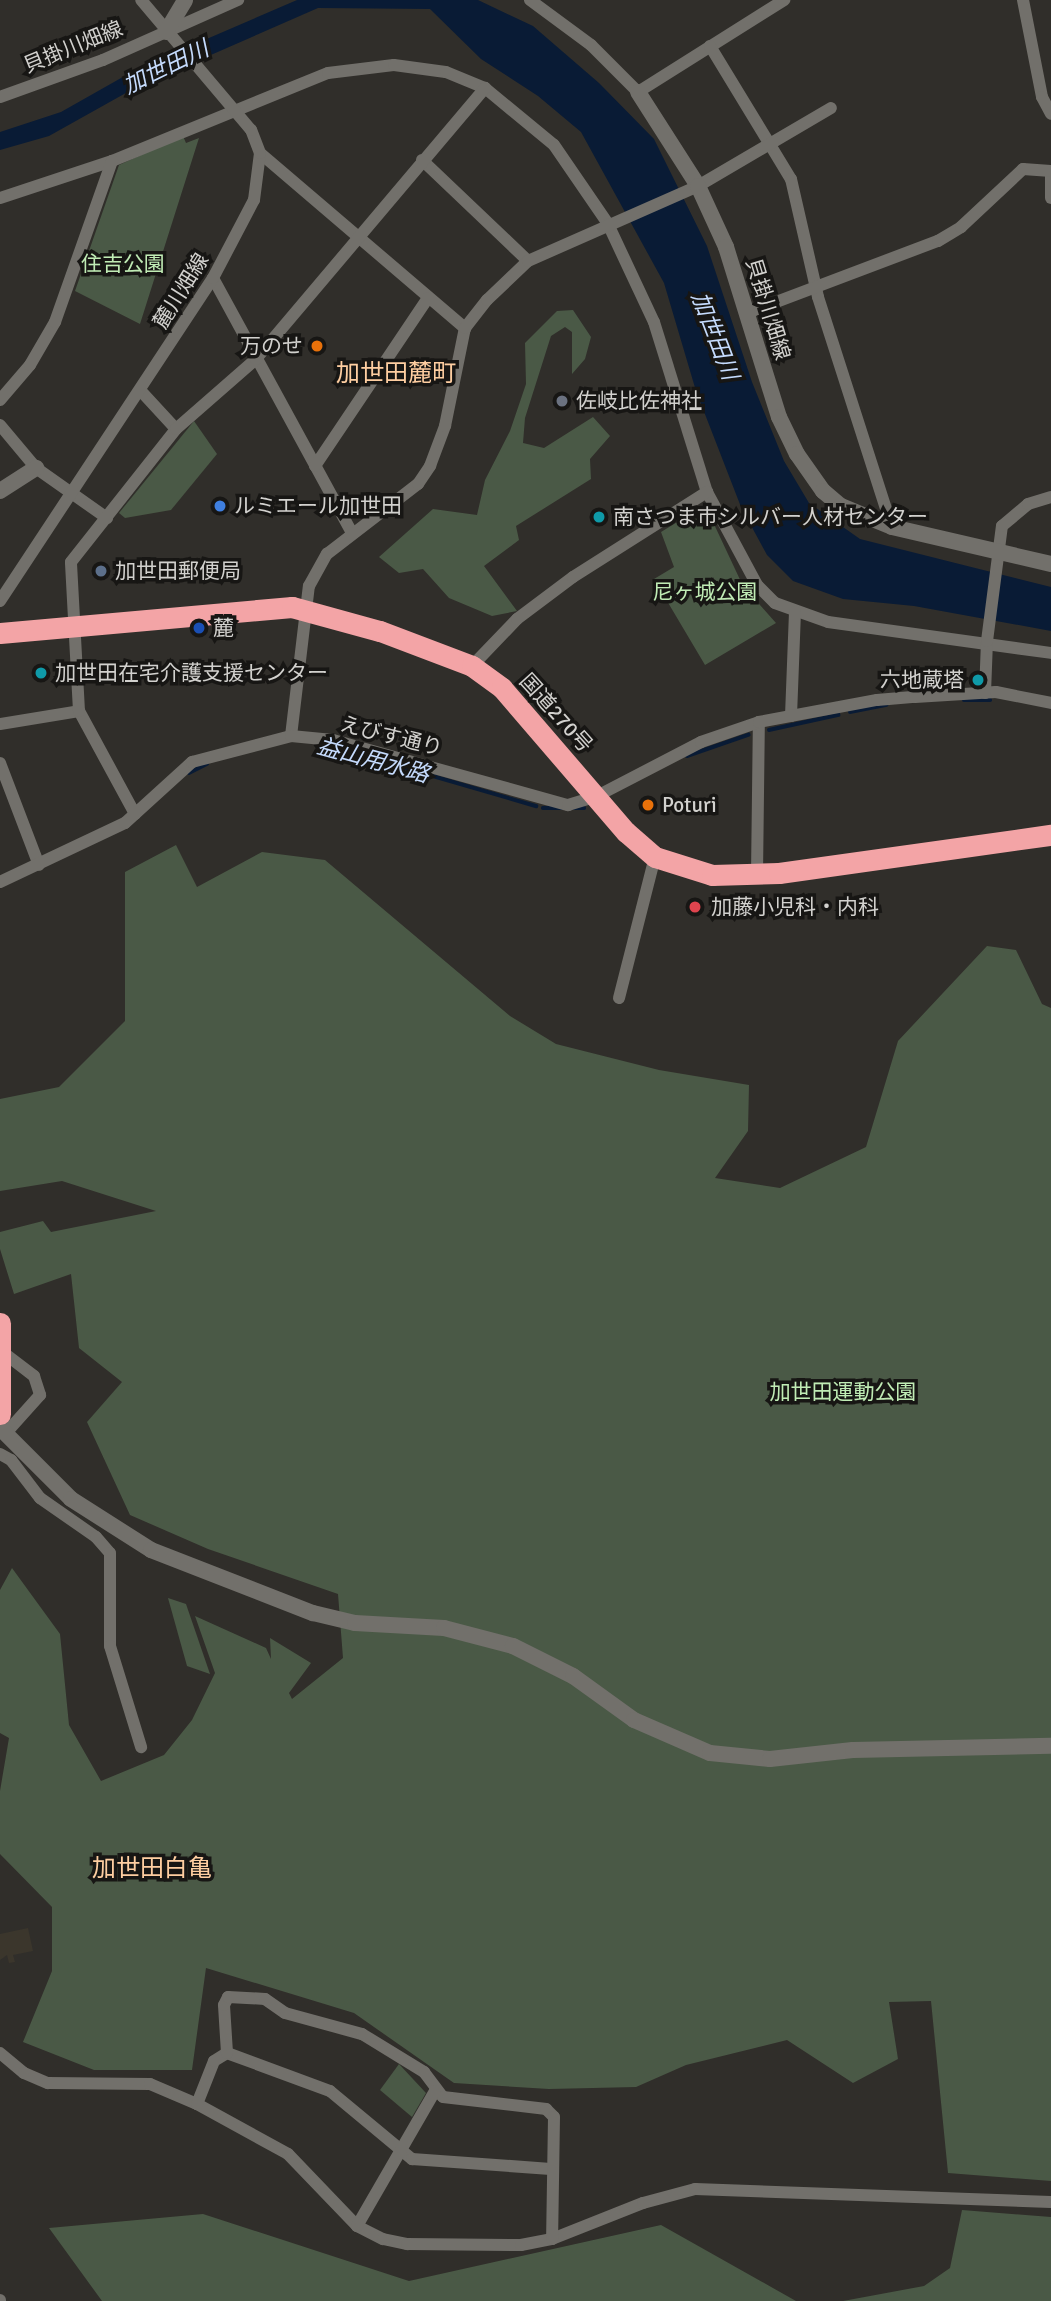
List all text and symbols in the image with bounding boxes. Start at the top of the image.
street label: 貝掛川畑線 [20,16,126,78]
water label: 加世田川 [119,35,213,101]
street label: 麓川畑線 [148,249,214,333]
park label: 住吉公園 [81,251,165,277]
street label: 貝掛川畑線 [741,255,795,363]
water label: 加世田川 [685,288,743,384]
place label: 万のせ [240,333,303,359]
marker: 万のせ [309,338,325,354]
district label: 加世田麓町 [336,360,456,388]
place label: 佐岐比佐神社 [576,388,702,414]
marker: 佐岐比佐神社 [554,393,570,409]
place label: ルミエール加世田 [234,493,402,519]
marker: ルミエール加世田 [212,498,228,514]
place label: 南さつま市シルバー人材センター [613,504,928,530]
marker: 南さつま市シルバー人材センター [591,509,607,525]
place label: 加世田郵便局 [115,558,241,584]
marker: 加世田郵便局 [93,563,109,579]
park label: 尼ヶ城公園 [653,579,757,605]
place label: 麓 [213,615,234,641]
marker: 麓 [191,620,207,636]
place label: 加世田在宅介護支援センター [55,660,328,686]
marker: 加世田在宅介護支援センター [33,665,49,681]
place label: 六地蔵塔 [880,667,964,693]
street label: 国道270号 [514,669,598,757]
marker: 六地蔵塔 [970,672,986,688]
street label: えびす通り [337,711,445,761]
water label: 益山用水路 [314,733,432,789]
place label: Poturi [662,792,717,818]
marker: Poturi [640,797,656,813]
place label: 加藤小児科・内科 [711,894,879,920]
marker: 加藤小児科・内科 [685,897,705,917]
park label: 加世田運動公園 [770,1379,916,1405]
district label: 加世田白亀 [92,1855,212,1883]

